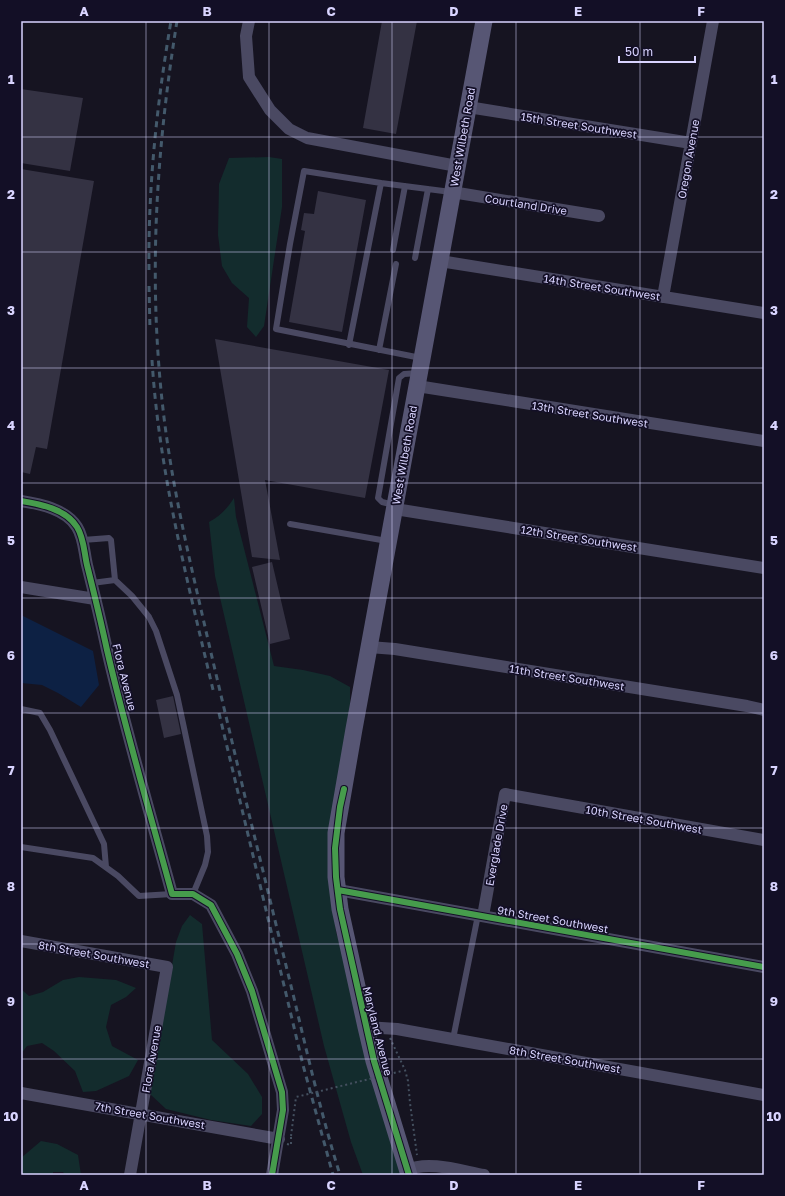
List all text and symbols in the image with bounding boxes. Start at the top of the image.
text: A [79,3,89,19]
text: B [202,3,212,19]
text: C [326,3,336,19]
text: D [449,3,459,19]
text: E [574,3,582,19]
text: F [697,3,705,19]
scale bar [619,38,695,64]
text: 50 m [625,44,653,59]
text: 1 [8,71,15,87]
text: 1 [771,71,778,87]
street label: West Wilbeth Road [447,86,477,188]
street label: 15th Street Southwest [520,109,638,141]
street label: Oregon Avenue [675,118,701,200]
text: 2 [7,186,15,202]
text: 2 [770,186,778,202]
street label: Courtland Drive [484,191,568,217]
street label: 14th Street Southwest [543,271,661,303]
text: 3 [7,302,15,318]
text: 3 [770,302,778,318]
street label: 13th Street Southwest [531,398,649,430]
street label: West Wilbeth Road [389,404,419,506]
text: 4 [7,417,15,433]
text: 4 [770,417,778,433]
street label: 12th Street Southwest [520,522,638,554]
text: 5 [7,532,15,548]
text: 5 [770,532,778,548]
street label: Flora Avenue [110,642,140,712]
text: 6 [7,647,15,663]
text: 6 [770,647,778,663]
street label: 11th Street Southwest [508,661,626,693]
text: 7 [7,762,15,778]
text: 7 [770,762,778,778]
street label: 10th Street Southwest [585,802,703,836]
street label: Everglade Drive [482,803,510,887]
text: 8 [7,878,15,894]
text: 8 [770,878,778,894]
street label: 9th Street Southwest [496,903,610,935]
street label: 8th Street Southwest [37,938,151,970]
street label: Maryland Avenue [361,985,395,1077]
text: 9 [7,993,15,1009]
text: 9 [770,993,778,1009]
street label: Flora Avenue [139,1024,163,1094]
street label: 8th Street Southwest [508,1043,622,1075]
street label: 7th Street Southwest [94,1099,206,1131]
text: 10 [3,1108,19,1124]
text: 10 [766,1108,782,1124]
text: A [79,1177,89,1193]
text: B [202,1177,212,1193]
text: C [326,1177,336,1193]
text: D [449,1177,459,1193]
text: E [574,1177,582,1193]
text: F [697,1177,705,1193]

